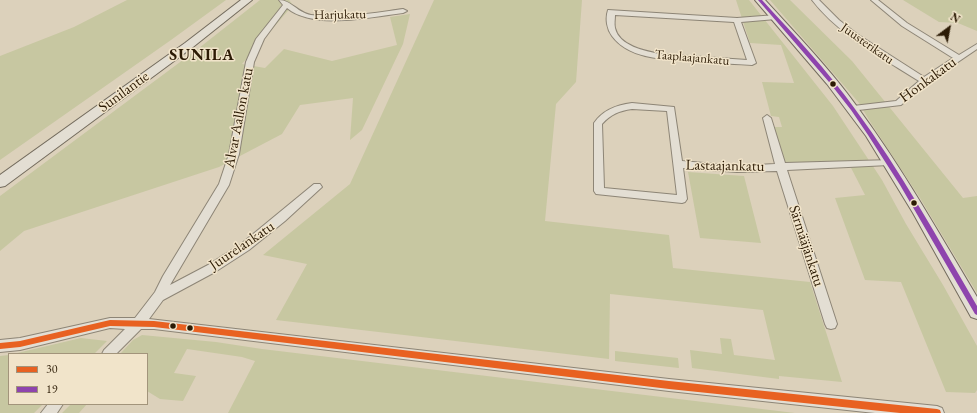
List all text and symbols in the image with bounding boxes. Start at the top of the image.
street label: Harjukatu [314,7,366,23]
north arrow [929,8,969,48]
text: N [948,10,963,26]
street label: Juusterikatu [837,20,897,68]
district label: SUNILA [169,46,235,66]
street label: Taaplaajankatu [654,47,730,69]
street label: Honkakatu [896,53,960,107]
street label: Alvar Aallon katu [220,66,258,170]
street label: Sunilantie [95,68,153,116]
unlabelled marker [828,79,838,89]
street label: Lastaajankatu [685,156,765,176]
unlabelled marker [909,198,919,208]
street label: Särmääjänkatu [784,203,828,289]
street label: Juurelankatu [206,218,278,274]
unlabelled marker [168,321,178,331]
unlabelled marker [185,323,195,333]
legend [8,353,148,405]
text: 30 [46,361,58,377]
text: 19 [46,381,58,397]

